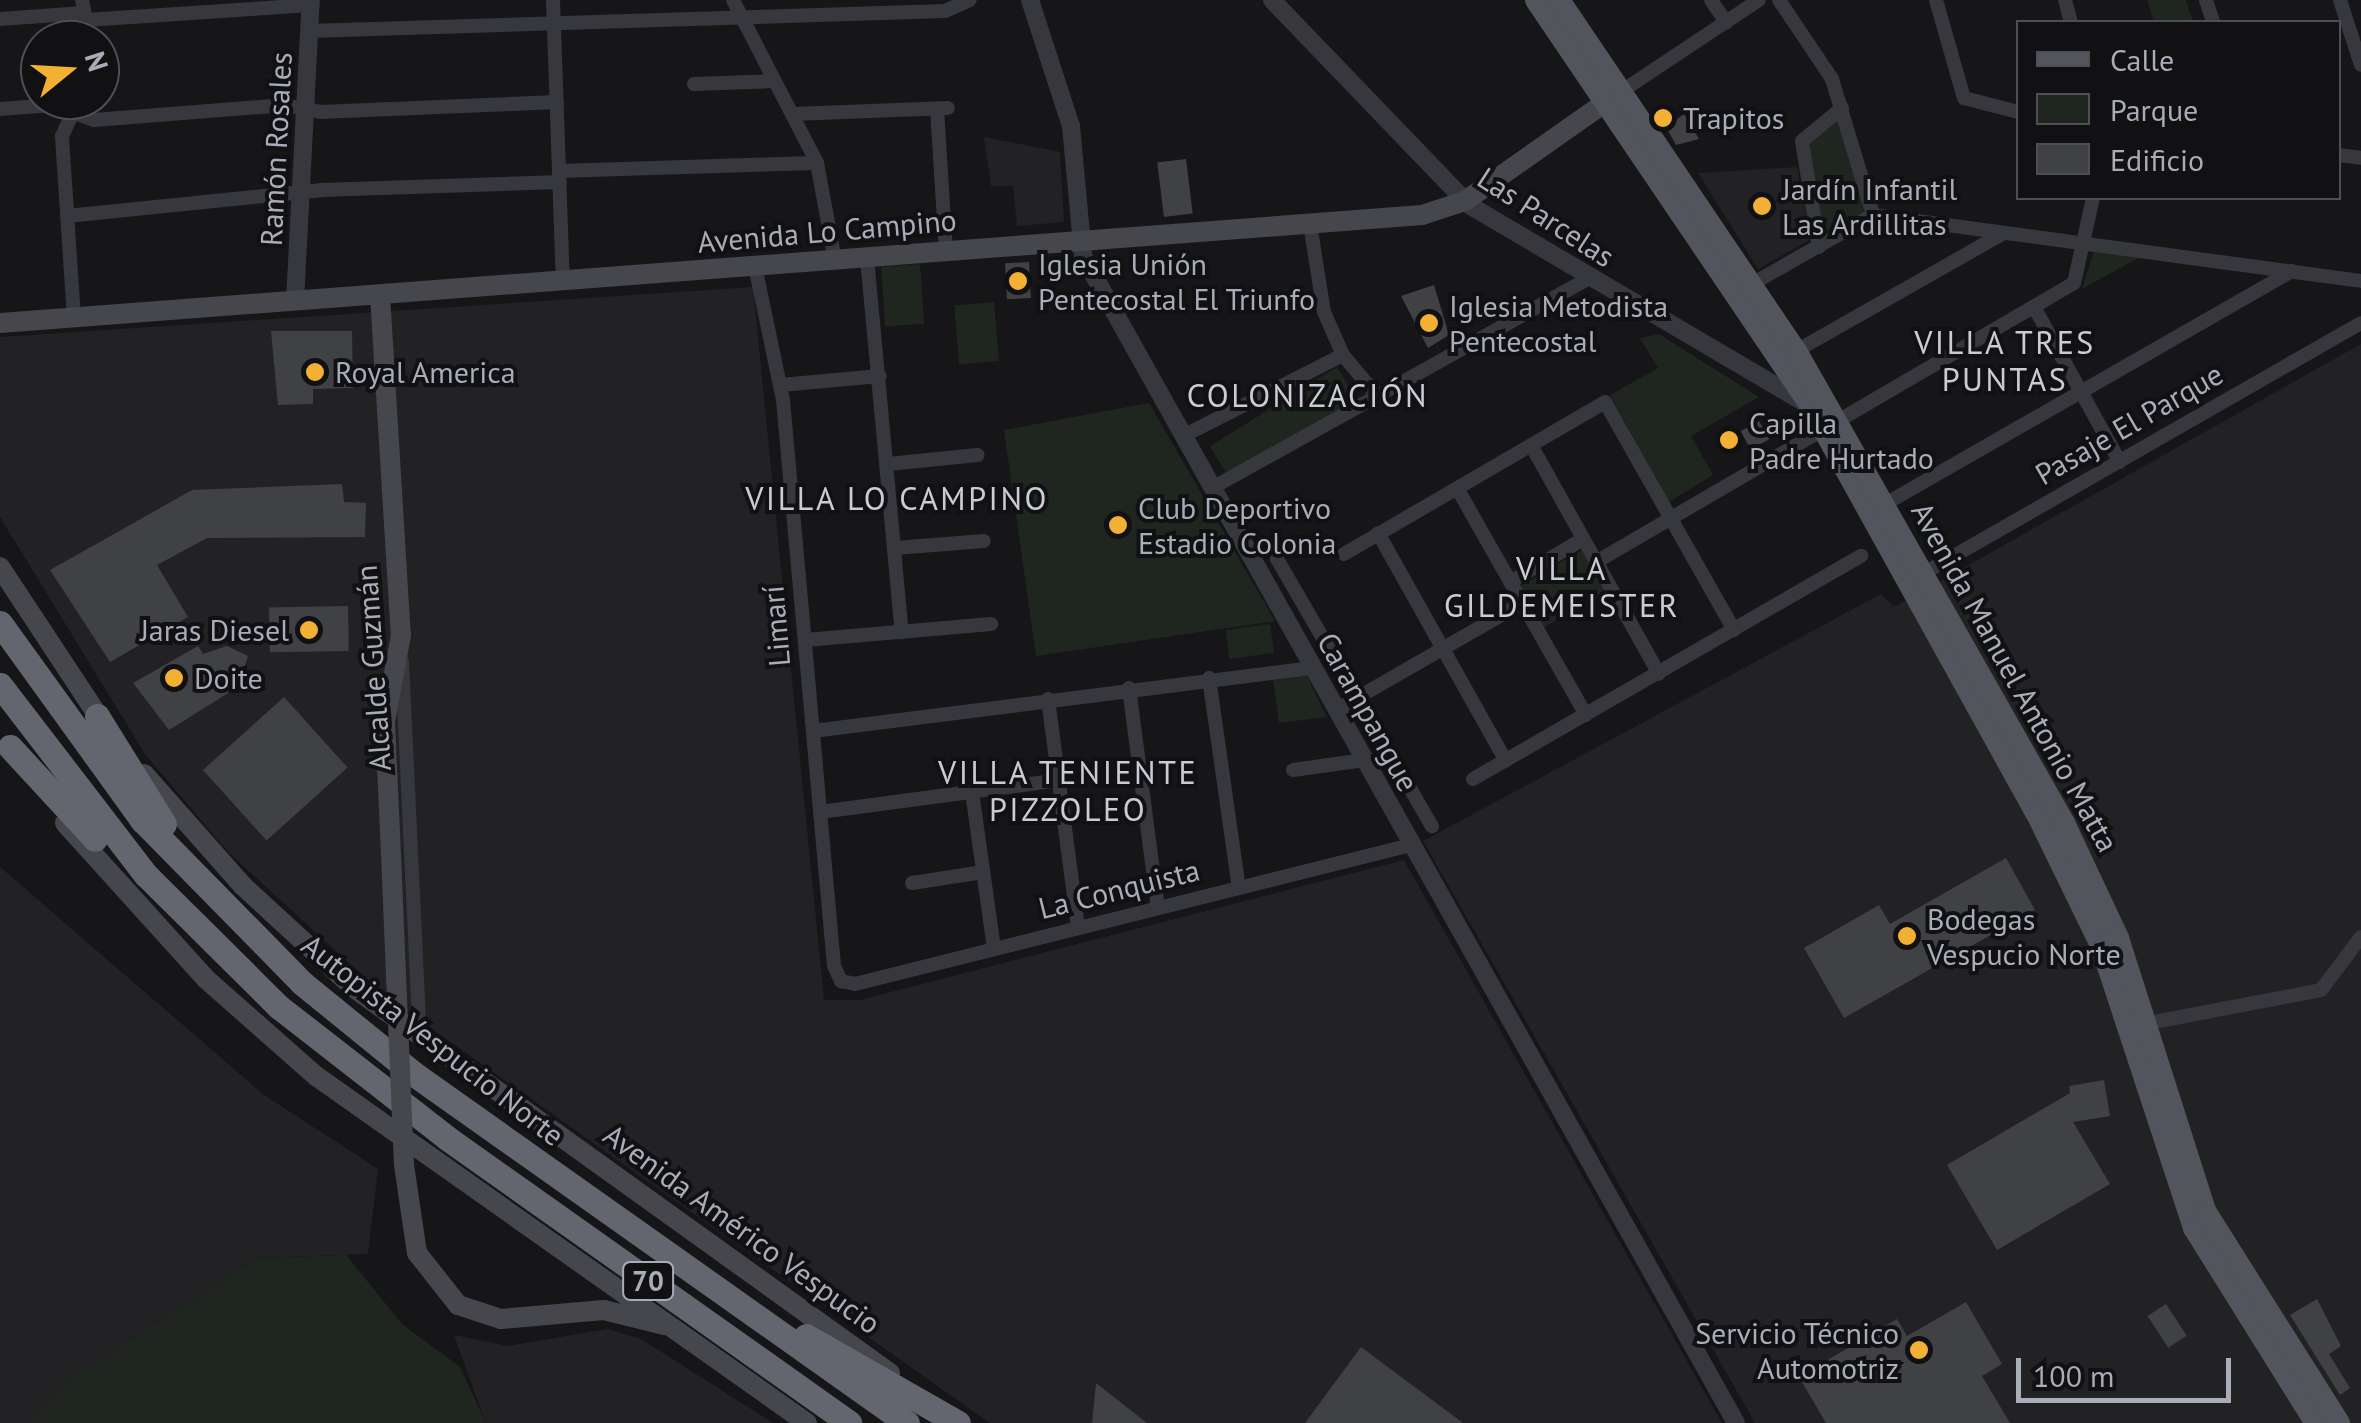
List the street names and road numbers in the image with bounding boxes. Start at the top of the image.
street label: Ramón Rosales [253,51,299,247]
street label: Las Parcelas [1471,160,1621,274]
street label: Avenida Lo Campino [696,202,958,260]
street label: Pasaje El Parque [2029,356,2229,492]
street label: Avenida Manuel Antonio Matta [1904,496,2126,858]
street label: Alcalde Guzmán [348,564,398,772]
street label: Limarí [755,584,797,668]
street label: Carampangue [1310,626,1426,798]
street label: La Conquista [1035,852,1203,926]
street label: Autopista Vespucio Norte [295,926,571,1154]
street label: Avenida Américo Vespucio [596,1116,888,1342]
road number: 70 [620,1258,676,1304]

